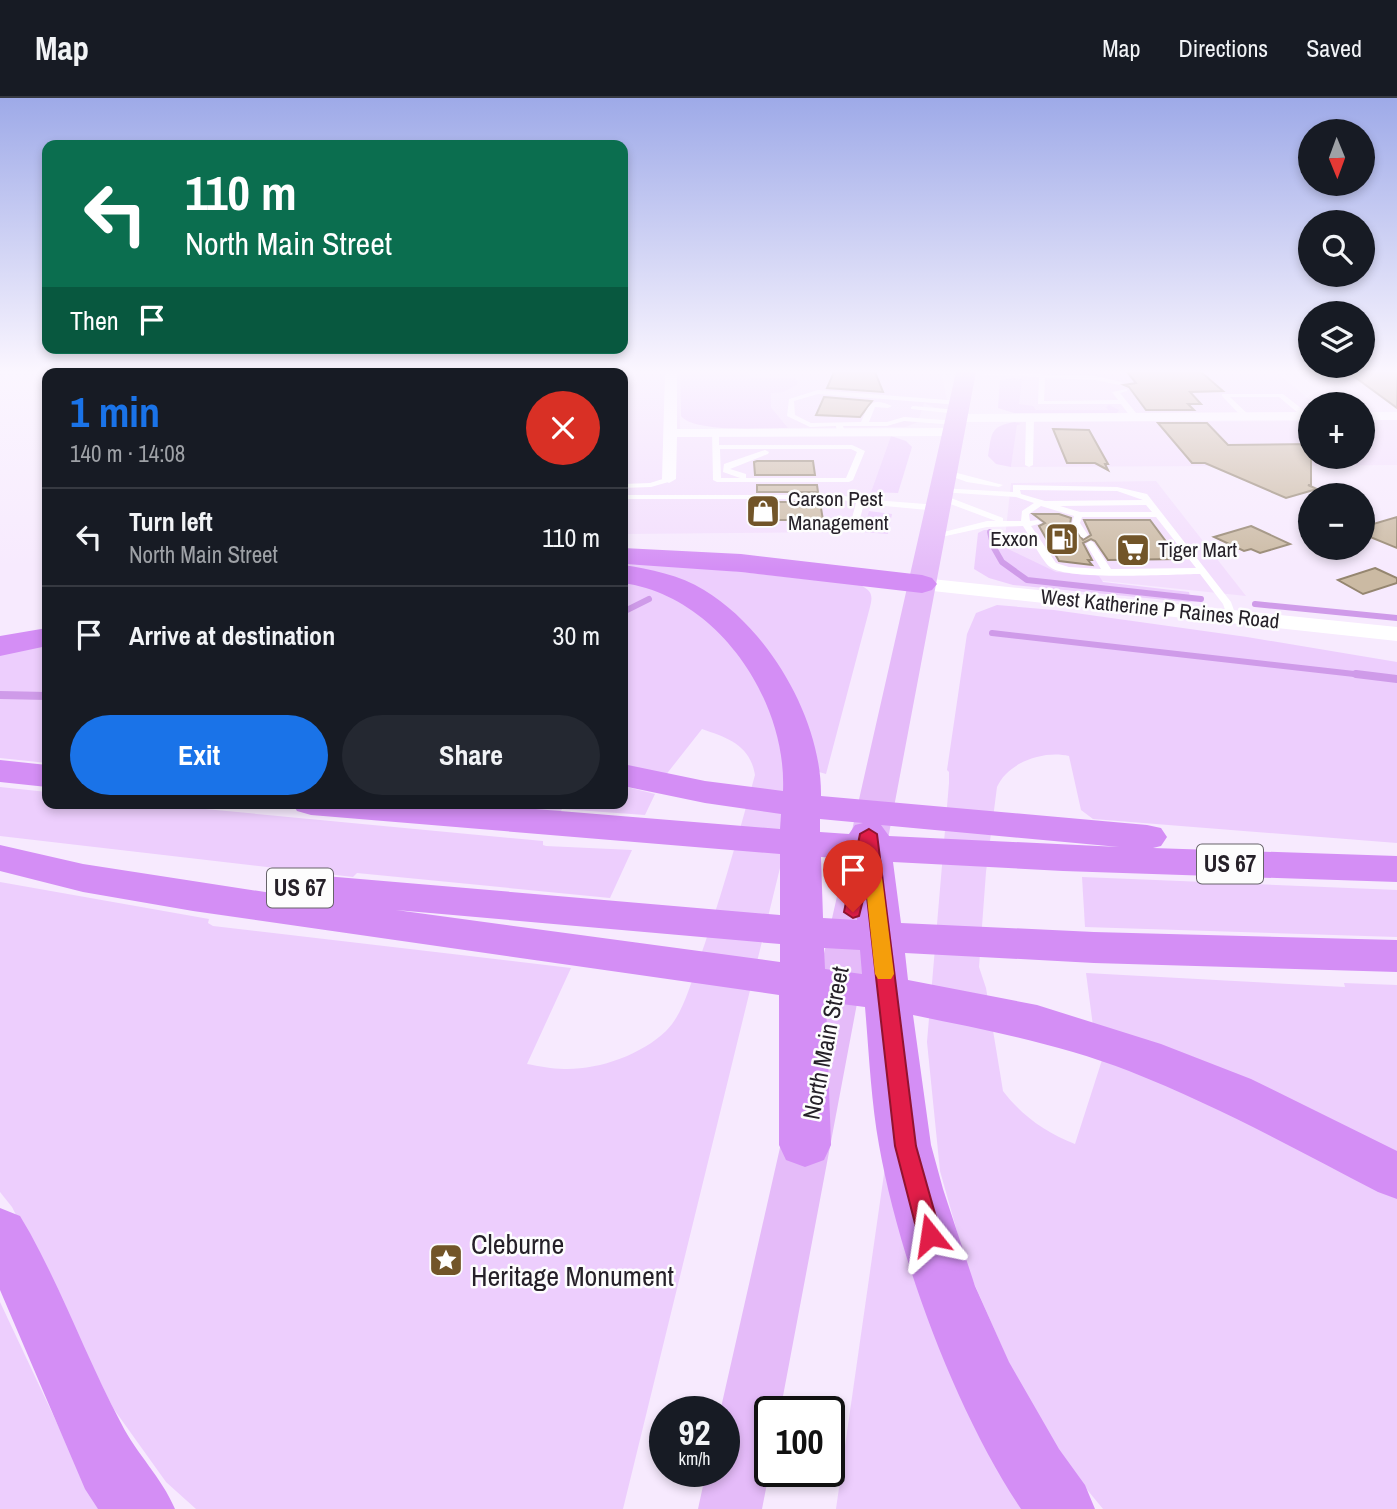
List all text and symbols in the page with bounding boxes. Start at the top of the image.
text: Map [35,26,89,70]
text: Map [1102,32,1140,64]
text: Directions [1178,32,1268,64]
text: Saved [1306,32,1362,64]
north arrow [1298,119,1376,196]
map controls [1298,119,1375,560]
text: 110 m [185,159,297,225]
icon: left [70,168,161,259]
button: search [1298,210,1375,287]
text: North Main Street [185,222,392,265]
icon: arrive [133,301,171,339]
button: layers [1298,301,1375,378]
text: Then [70,303,119,338]
text: 1 min [70,384,160,440]
button: close [526,391,600,465]
button: + [1298,392,1375,469]
text: 140 m · 14:08 [70,438,185,469]
button: − [1298,483,1375,560]
place label: Carson Pest Management [788,484,889,537]
shop icon: Carson Pest Management [744,492,782,530]
text: Turn left [129,504,213,539]
icon: left [70,518,108,556]
text: 110 m [542,520,600,555]
fuel station icon: Exxon [1043,520,1081,558]
place label: Exxon [990,524,1038,553]
supermarket icon: Tiger Mart [1114,531,1152,569]
place label: Tiger Mart [1158,535,1237,564]
text: North Main Street [129,539,278,570]
street label: West Katherine P Raines Road [1039,582,1281,635]
icon: arrive [70,616,108,654]
text: Arrive at destination [129,618,335,653]
text: 30 m [553,618,600,653]
button: Exit [70,715,328,795]
button: Share [342,715,600,795]
pin [823,840,883,912]
road number: US 67 [1197,844,1263,884]
icon: arrive [834,851,872,889]
road number: US 67 [267,868,333,908]
street label: North Main Street [794,963,856,1122]
position arrow [893,1198,967,1272]
place label: Cleburne Heritage Monument [471,1225,674,1295]
place icon: Cleburne Heritage Monument [427,1241,465,1279]
speed limit sign: 100 [754,1396,845,1487]
text: 92 [679,1409,710,1456]
text: km/h [679,1446,711,1471]

